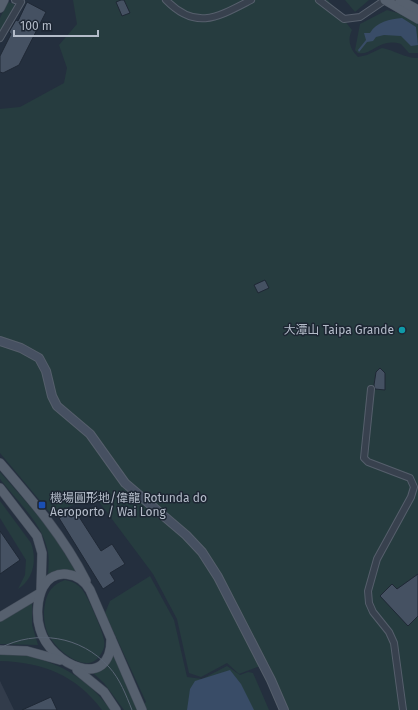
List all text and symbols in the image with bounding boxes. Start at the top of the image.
scale bar [14,12,98,38]
text: 100 m [20,19,52,33]
place label: 大潭山 Taipa Grande [284,323,394,337]
marker: 大潭山 Taipa Grande [397,325,407,335]
place label: 機場圓形地/偉龍 Rotunda do Aeroporto / Wai Long [50,491,207,519]
marker: 機場圓形地/偉龍 Rotunda do Aeroporto / Wai Long [37,500,47,510]

